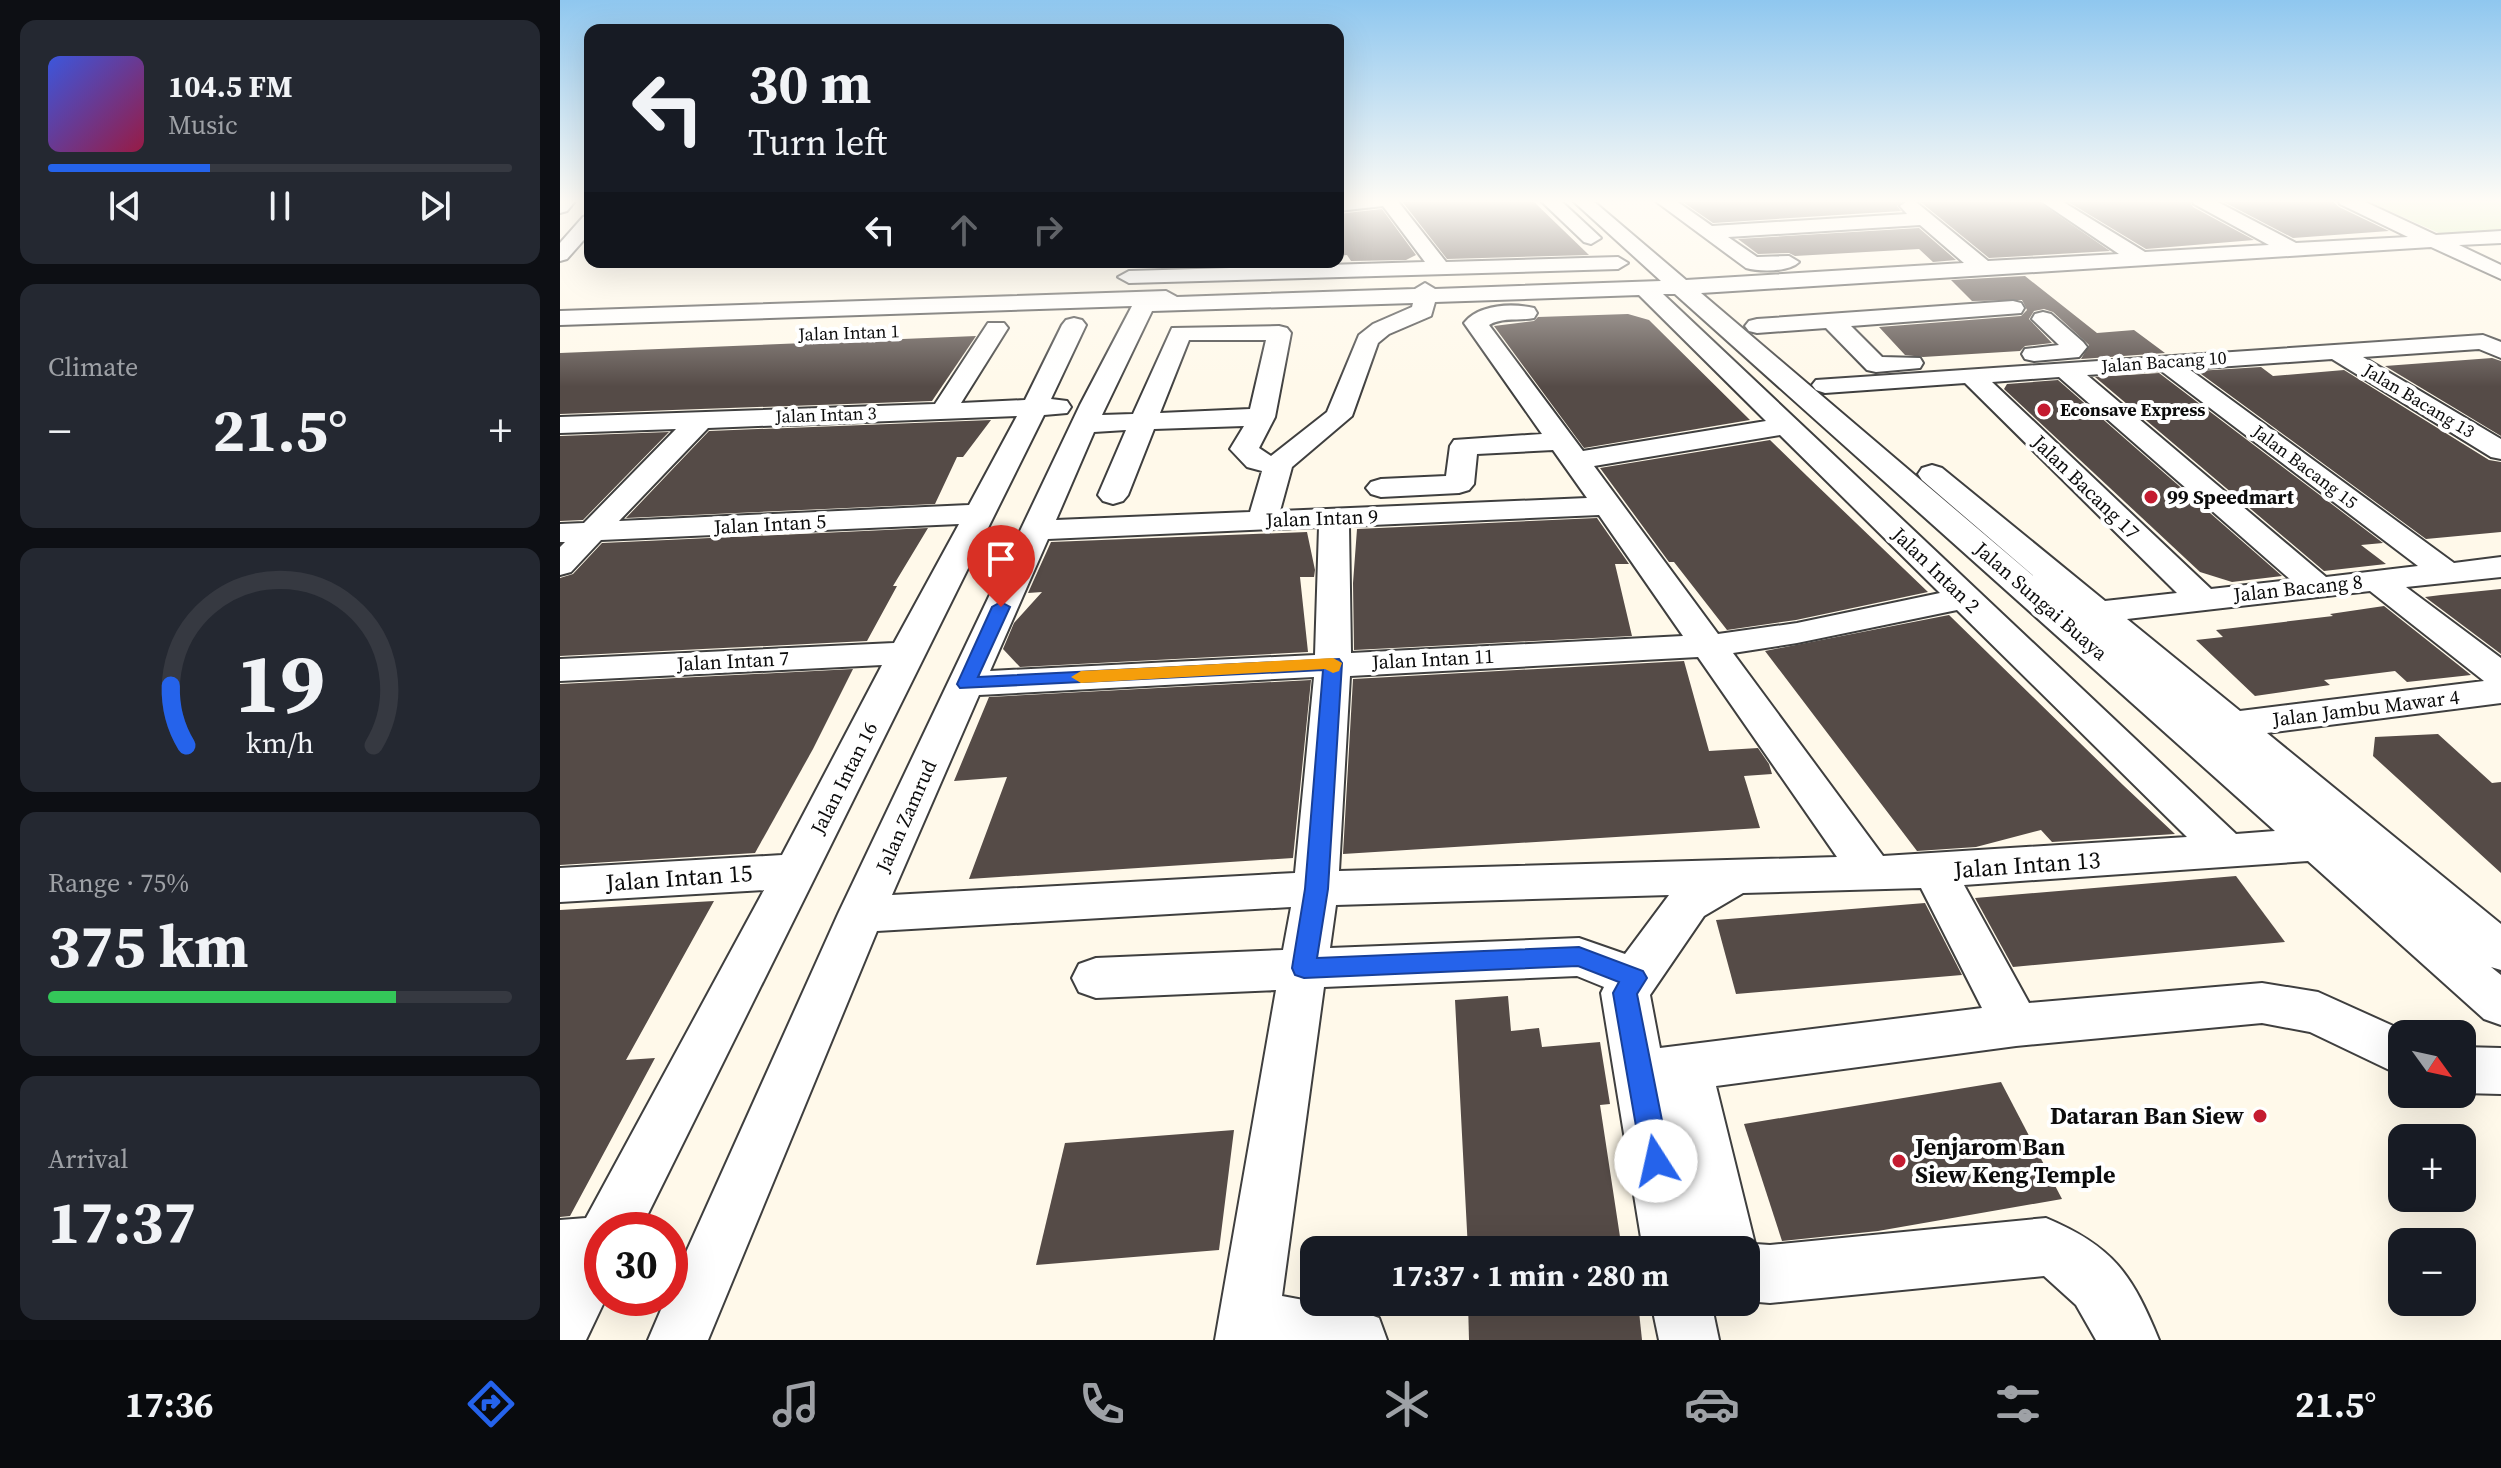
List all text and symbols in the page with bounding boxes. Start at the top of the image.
text: 30 m [748,45,871,122]
icon: left [616,56,720,160]
text: 104.5 FM [168,66,293,107]
text: Music [168,107,238,143]
text: Turn left [748,118,887,167]
icon: previous [103,184,147,228]
icon: pause [258,184,302,228]
icon: next [413,184,457,228]
icon: left [858,208,902,252]
icon: ahead [942,208,986,252]
icon: right [1026,208,1070,252]
street label: Jalan Intan 1 [797,318,900,347]
street label: Jalan Bacang 10 [2099,345,2227,378]
text: Climate [48,349,138,385]
street label: Jalan Bacang 13 [2358,357,2480,444]
text: 21.5° [212,389,348,471]
place label: Econsave Express [2060,397,2206,422]
text: − [48,400,71,461]
text: + [489,400,512,461]
street label: Jalan Intan 3 [774,400,877,429]
marker: Econsave Express [2035,401,2053,419]
street label: Jalan Bacang 15 [2247,418,2363,514]
street label: Jalan Bacang 17 [2025,428,2146,546]
place label: 99 Speedmart [2167,483,2295,511]
marker: 99 Speedmart [2142,488,2160,506]
street label: Jalan Intan 9 [1264,502,1379,534]
street label: Jalan Intan 5 [712,507,827,541]
street label: Jalan Intan 2 [1885,520,1986,619]
pin [967,525,1035,607]
street label: Jalan Sungai Buaya [1968,535,2114,667]
icon: arrive [979,537,1023,581]
street label: Jalan Bacang 8 [2231,567,2364,609]
text: 19 [235,626,325,740]
street label: Jalan Intan 11 [1370,642,1495,676]
street label: Jalan Intan 7 [675,644,790,678]
street label: Jalan Jambu Mawar 4 [2270,683,2461,733]
street label: Jalan Intan 16 [803,717,884,840]
text: km/h [246,723,314,763]
street label: Jalan Zamrud [868,755,943,877]
street label: Jalan Intan 13 [1951,843,2101,886]
street label: Jalan Intan 15 [603,856,753,899]
text: Range · 75% [48,865,189,901]
text: 375 km [48,905,249,987]
north arrow [2388,1020,2476,1108]
map controls [2388,1020,2476,1316]
place label: Dataran Ban Siew [2050,1099,2244,1132]
marker: Dataran Ban Siew [2251,1107,2269,1125]
position arrow [1614,1119,1698,1203]
button: + [2388,1124,2476,1212]
place label: Jenjarom Ban Siew Keng Temple [1913,1130,2116,1191]
text: Arrival [48,1141,128,1177]
marker: Jenjarom Ban Siew Keng Temple [1890,1152,1908,1170]
text: 17:37 [48,1181,196,1263]
speed limit sign: 30 [584,1212,688,1316]
button: − [2388,1228,2476,1316]
text: 17:37 · 1 min · 280 m [1391,1255,1669,1296]
icon: directions [463,1376,519,1432]
icon: music [768,1376,824,1432]
icon: phone [1074,1376,1130,1432]
icon: climate [1379,1376,1435,1432]
icon: car [1684,1376,1740,1432]
icon: filters [1990,1376,2046,1432]
text: 17:36 [125,1380,214,1429]
text: 21.5° [2295,1380,2376,1429]

